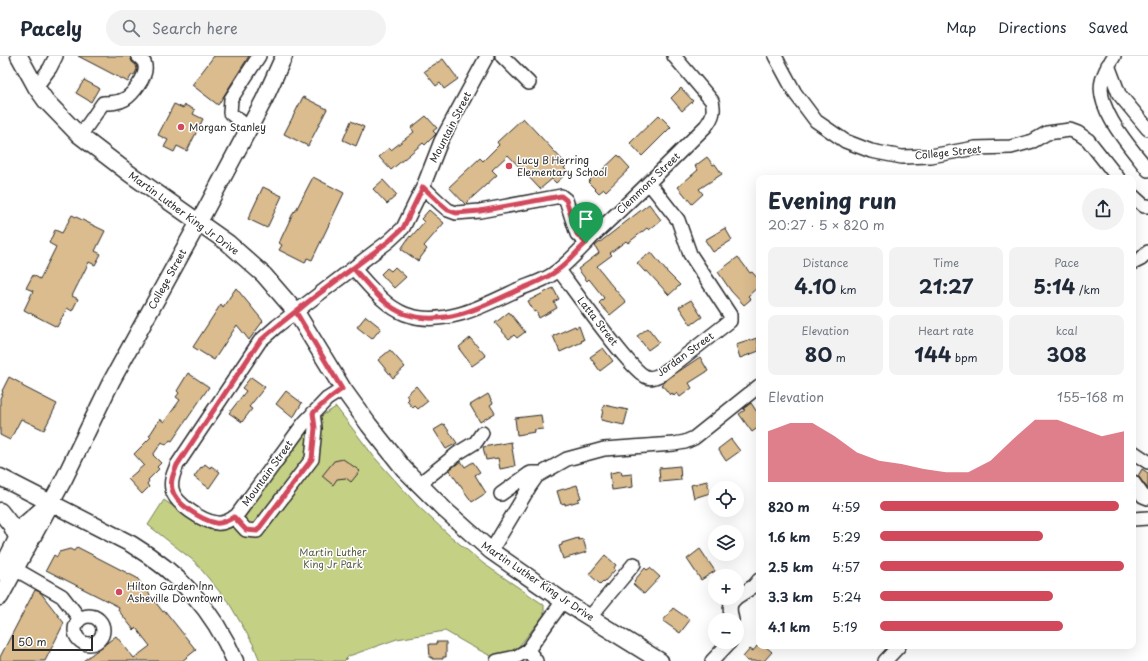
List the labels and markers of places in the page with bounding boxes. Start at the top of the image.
place label: Morgan Stanley [189,119,266,134]
marker: Morgan Stanley [176,122,186,132]
place label: Lucy B Herring Elementary School [517,152,607,179]
marker: Lucy B Herring Elementary School [504,161,514,171]
pin [569,202,603,243]
place label: Hilton Garden Inn Asheville Downtown [127,578,223,605]
marker: Hilton Garden Inn Asheville Downtown [114,587,124,597]

